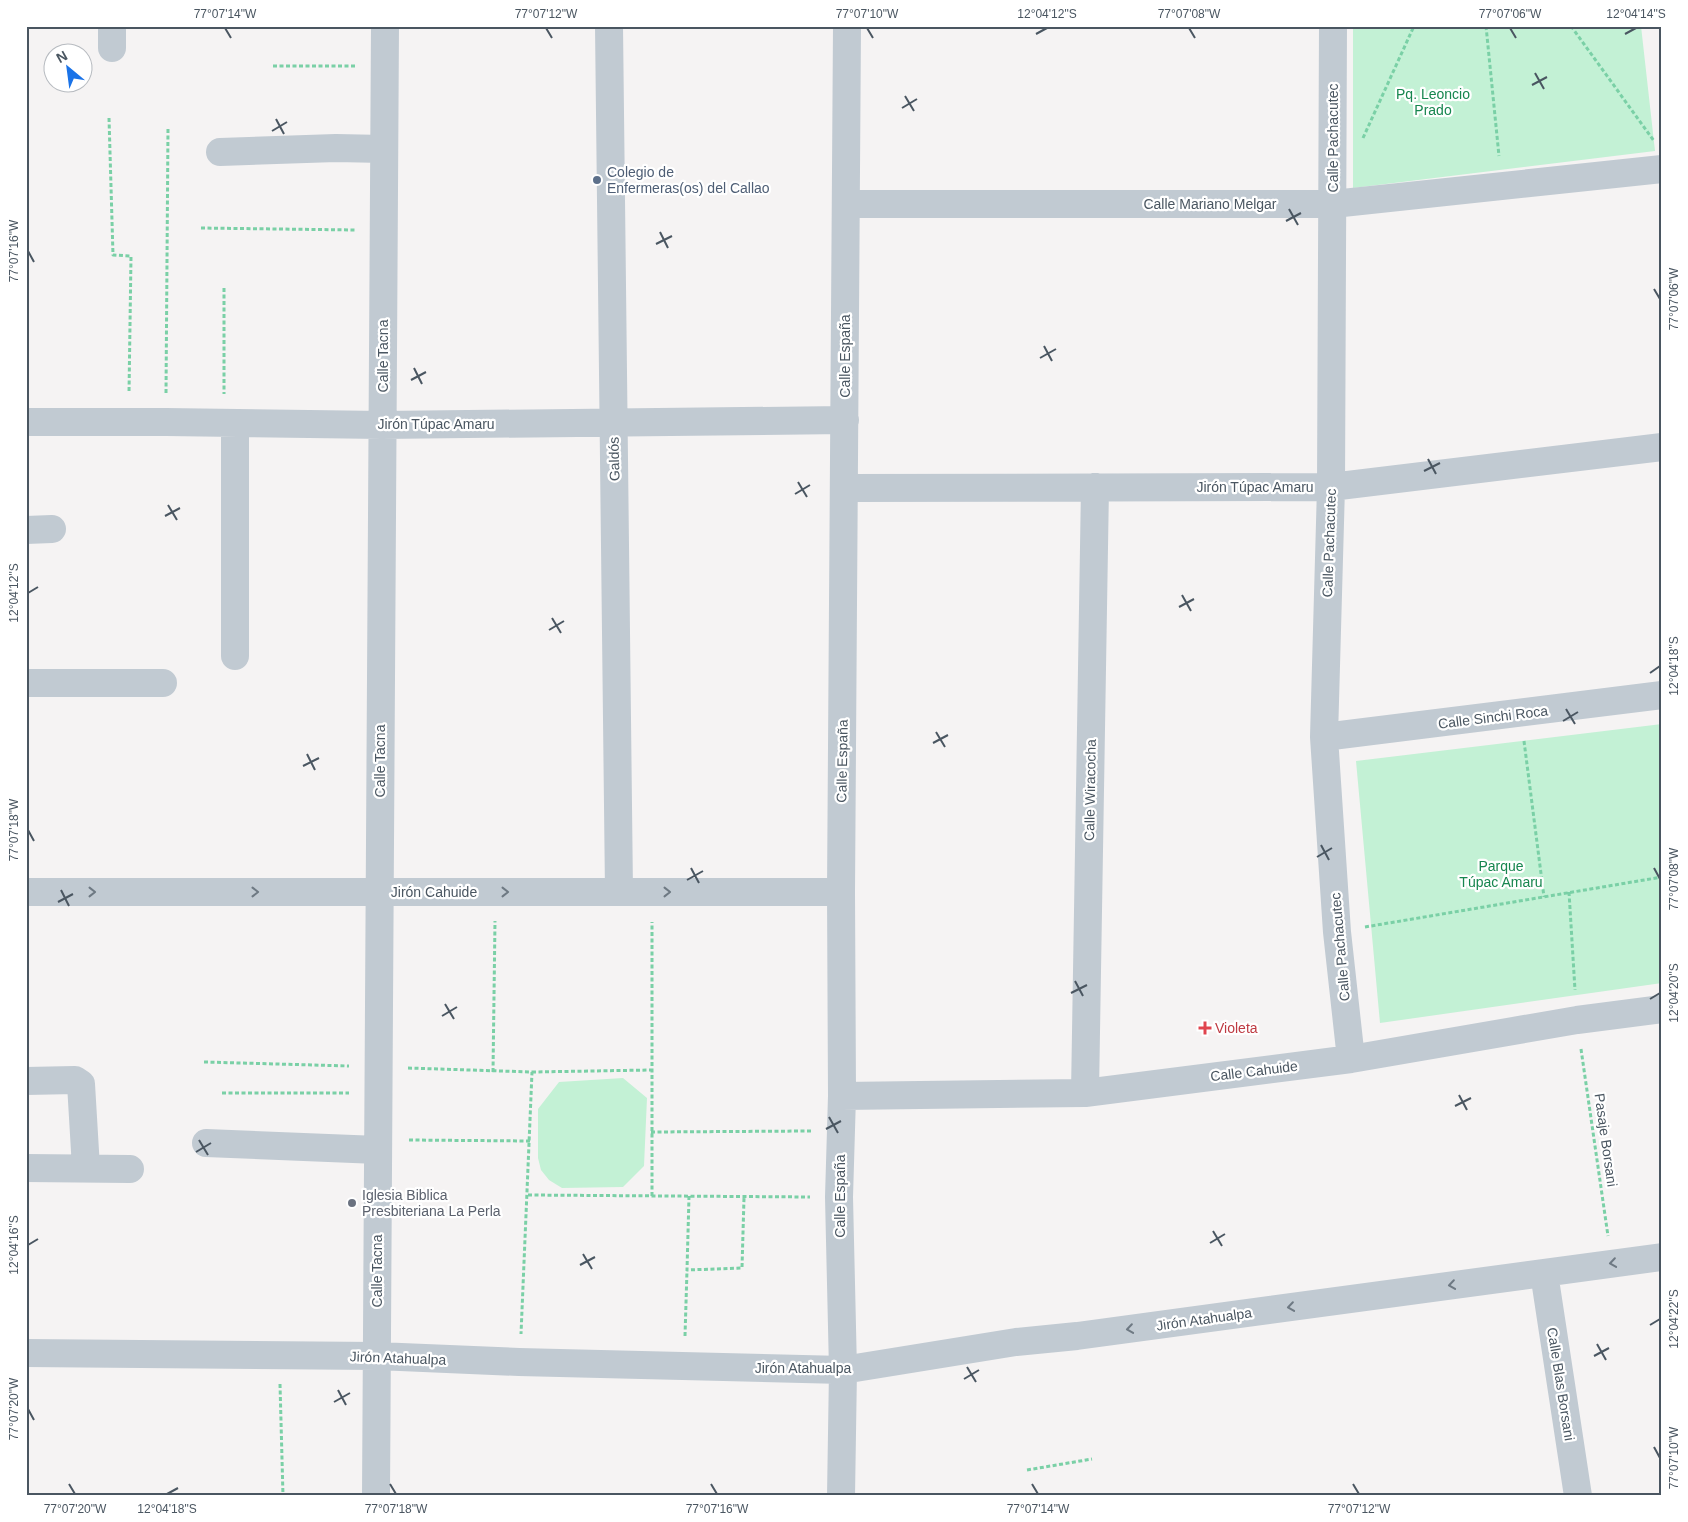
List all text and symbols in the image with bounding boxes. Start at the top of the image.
text: 77°07'14"W [194,7,257,21]
text: 77°07'12"W [515,7,578,21]
text: 77°07'10"W [836,7,899,21]
text: 12°04'12"S [1017,7,1077,21]
text: 77°07'08"W [1158,7,1221,21]
text: 77°07'06"W [1479,7,1542,21]
text: 12°04'14"S [1606,7,1666,21]
north arrow [42,42,92,92]
text: N [53,47,70,66]
street label: Calle Pachacutec [1325,84,1341,192]
park label: Pq. Leoncio Prado [1396,86,1470,118]
place label: Colegio de Enfermeras(os) del Callao [607,164,770,196]
marker: Colegio de Enfermeras(os) del Callao [591,174,603,186]
street label: Calle Mariano Melgar [1143,196,1277,212]
text: 77°07'16"W [7,219,21,282]
text: 77°07'06"W [1667,267,1681,330]
street label: Calle España [837,314,853,398]
street label: Calle Tacna [375,319,391,392]
street label: Jirón Túpac Amaru [377,416,495,432]
street label: Galdós [606,437,622,481]
street label: Jirón Túpac Amaru [1196,479,1314,495]
street label: Calle Pachacutec [1319,488,1339,598]
text: 12°04'12"S [7,563,21,623]
text: 12°04'18"S [1667,636,1681,696]
street label: Calle Sinchi Roca [1437,702,1549,732]
street label: Calle España [833,719,851,803]
street label: Calle Tacna [372,724,388,797]
street label: Calle Wiracocha [1081,739,1099,841]
text: 77°07'18"W [7,798,21,861]
text: 77°07'08"W [1667,847,1681,910]
park label: Parque Túpac Amaru [1459,858,1543,890]
street label: Jirón Cahuide [391,884,477,900]
one-way arrow [89,887,97,897]
one-way arrow [252,887,259,897]
one-way arrow [502,887,509,897]
one-way arrow [664,887,672,897]
street label: Calle Pachacutec [1327,892,1353,1002]
text: 12°04'20"S [1667,963,1681,1023]
place label: Violeta [1215,1020,1258,1036]
marker: Violeta [1199,1022,1211,1034]
street label: Calle Cahuide [1209,1058,1299,1084]
street label: Pasaje Borsani [1592,1092,1620,1188]
street label: Calle España [832,1154,848,1238]
place label: Iglesia Biblica Presbiteriana La Perla [362,1187,501,1219]
marker: Iglesia Biblica Presbiteriana La Perla [346,1197,358,1209]
text: 12°04'16"S [7,1215,21,1275]
street label: Calle Tacna [369,1234,385,1307]
one-way arrow [1609,1257,1617,1268]
one-way arrow [1448,1280,1457,1290]
text: 12°04'22"S [1667,1289,1681,1349]
one-way arrow [1287,1301,1295,1312]
street label: Jirón Atahualpa [1155,1304,1253,1334]
one-way arrow [1126,1323,1134,1334]
street label: Calle Blas Borsani [1544,1326,1578,1442]
street label: Jirón Atahualpa [349,1348,447,1368]
street label: Jirón Atahualpa [755,1360,851,1376]
text: 77°07'20"W [7,1377,21,1440]
text: 77°07'10"W [1667,1426,1681,1489]
text: 77°07'20"W [44,1502,107,1516]
text: 12°04'18"S [137,1502,197,1516]
text: 77°07'18"W [365,1502,428,1516]
text: 77°07'16"W [686,1502,749,1516]
text: 77°07'14"W [1007,1502,1070,1516]
text: 77°07'12"W [1328,1502,1391,1516]

